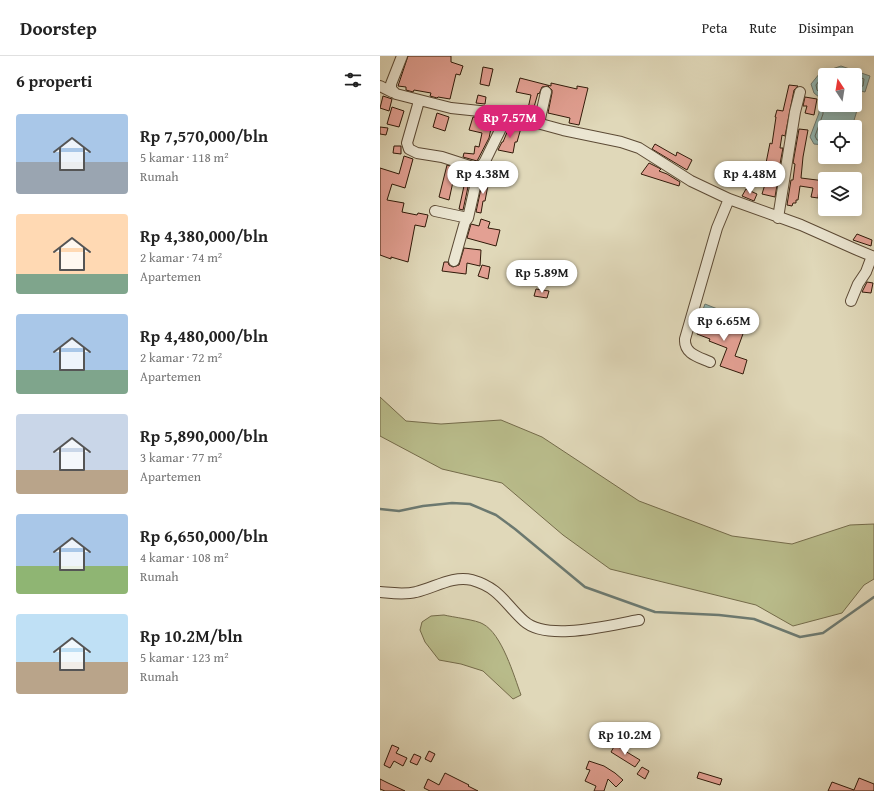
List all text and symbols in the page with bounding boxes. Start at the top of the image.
text: Doorstep [20,14,97,42]
text: Peta [702,18,727,38]
text: Rute [749,18,777,38]
text: Disimpan [799,18,854,38]
text: 6 properti [16,68,92,93]
north arrow [818,68,862,112]
map controls [818,68,862,216]
icon: filters [342,69,364,91]
pin: Rp 7.57M [469,105,551,139]
text: Rp 7.57M [483,108,537,127]
button: locate [818,120,862,164]
text: Rp 7,570,000/bln [140,123,268,148]
icon: home [48,130,96,178]
text: 5 kamar · 118 m² [140,148,229,167]
pin: Rp 4.38M [442,161,524,195]
pin: Rp 4.48M [709,161,791,195]
text: Rp 4.38M [456,164,510,183]
text: Rp 4.48M [723,164,777,183]
text: Rumah [140,167,179,186]
button: layers [818,172,862,216]
text: Rp 4,380,000/bln [140,223,268,248]
icon: home [48,230,96,278]
text: 2 kamar · 74 m² [140,248,222,267]
pin: Rp 5.89M [501,260,583,294]
text: Rp 5.89M [515,263,569,282]
text: Apartemen [140,267,201,286]
pin: Rp 6.65M [683,308,765,342]
text: Rp 6.65M [697,311,751,330]
text: Rp 4,480,000/bln [140,323,268,348]
icon: home [48,330,96,378]
text: 2 kamar · 72 m² [140,348,222,367]
text: Apartemen [140,367,201,386]
text: Rp 5,890,000/bln [140,423,268,448]
icon: home [48,430,96,478]
text: 3 kamar · 77 m² [140,448,222,467]
text: Apartemen [140,467,201,486]
text: Rp 6,650,000/bln [140,523,268,548]
icon: home [48,530,96,578]
text: 4 kamar · 108 m² [140,548,229,567]
text: Rumah [140,567,179,586]
text: Rp 10.2M/bln [140,623,243,648]
icon: home [48,630,96,678]
text: 5 kamar · 123 m² [140,648,229,667]
text: Rumah [140,667,179,686]
pin: Rp 10.2M [584,722,666,756]
text: Rp 10.2M [598,725,652,744]

